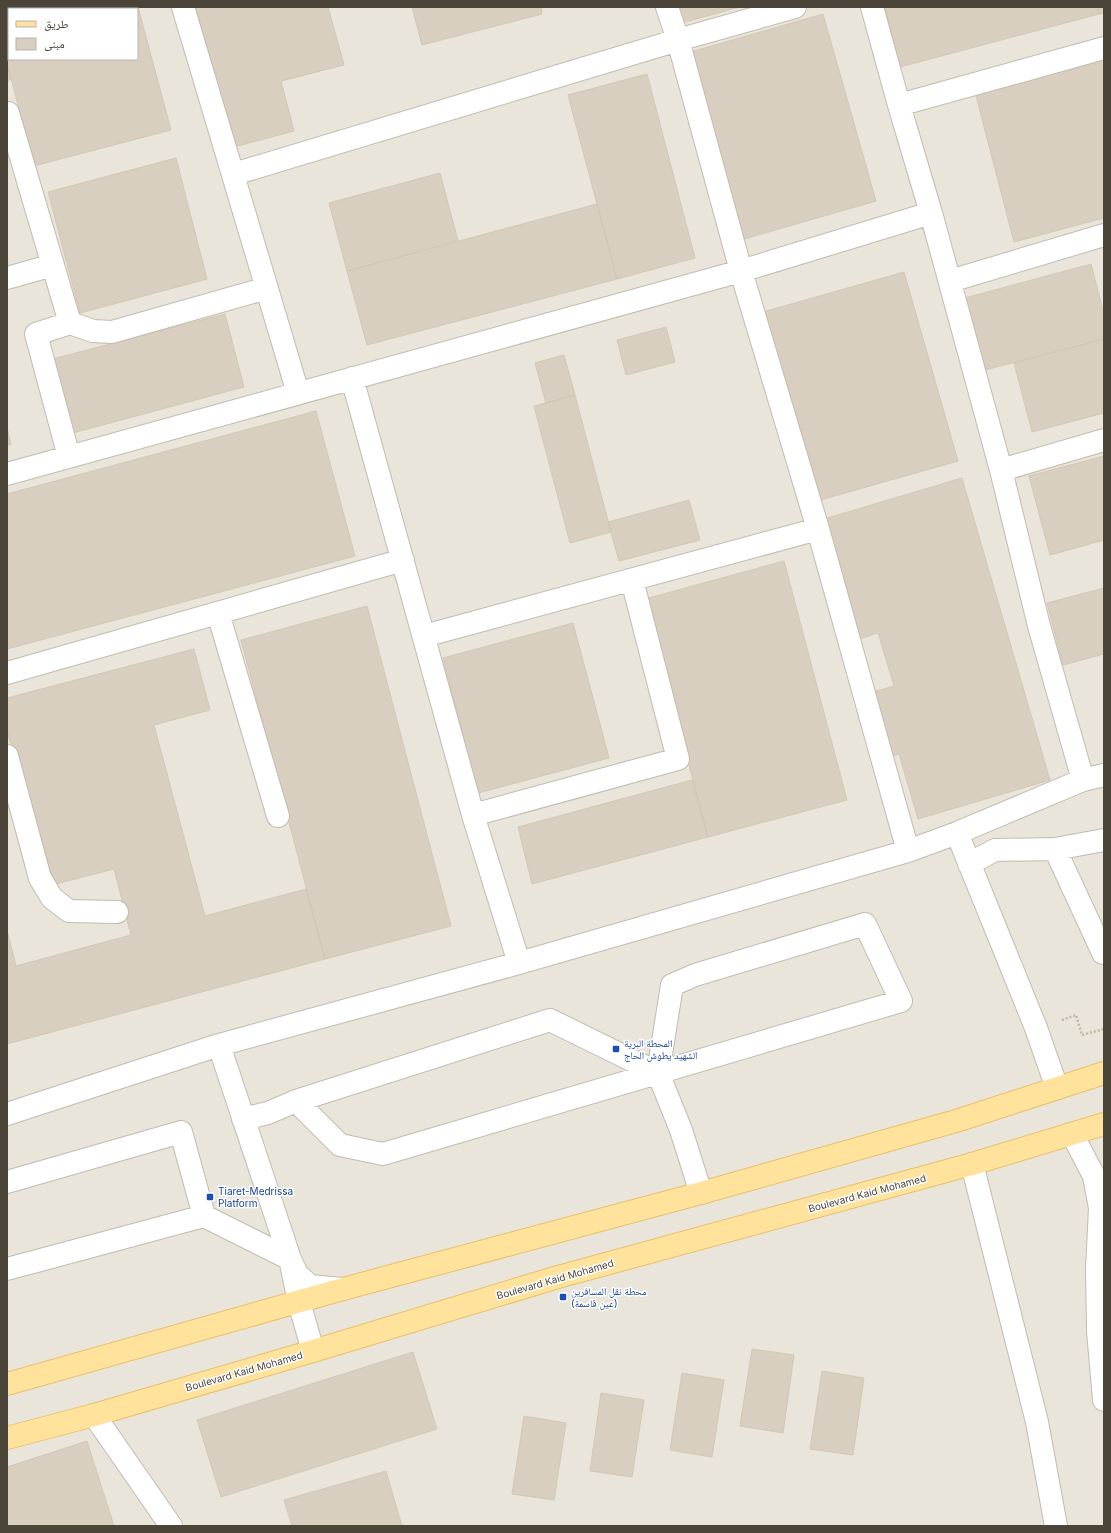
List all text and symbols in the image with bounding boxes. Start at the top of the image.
legend [8,8,138,60]
text: طريق [44,16,69,31]
text: مبنى [44,36,65,51]
place label: المحطة البرية الشهيد يطوش الحاج [624,1037,698,1062]
marker: المحطة البرية الشهيد يطوش الحاج [611,1044,621,1054]
street label: Boulevard Kaid Mohamed [807,1172,927,1214]
place label: Tiaret-Medrissa Platform [218,1185,293,1209]
marker: Tiaret-Medrissa Platform [205,1192,215,1202]
street label: Boulevard Kaid Mohamed [495,1257,615,1301]
place label: محطة نقل المسافرين (عين قاسمة) [571,1285,647,1310]
marker: محطة نقل المسافرين (عين قاسمة) [558,1292,568,1302]
street label: Boulevard Kaid Mohamed [184,1349,304,1393]

